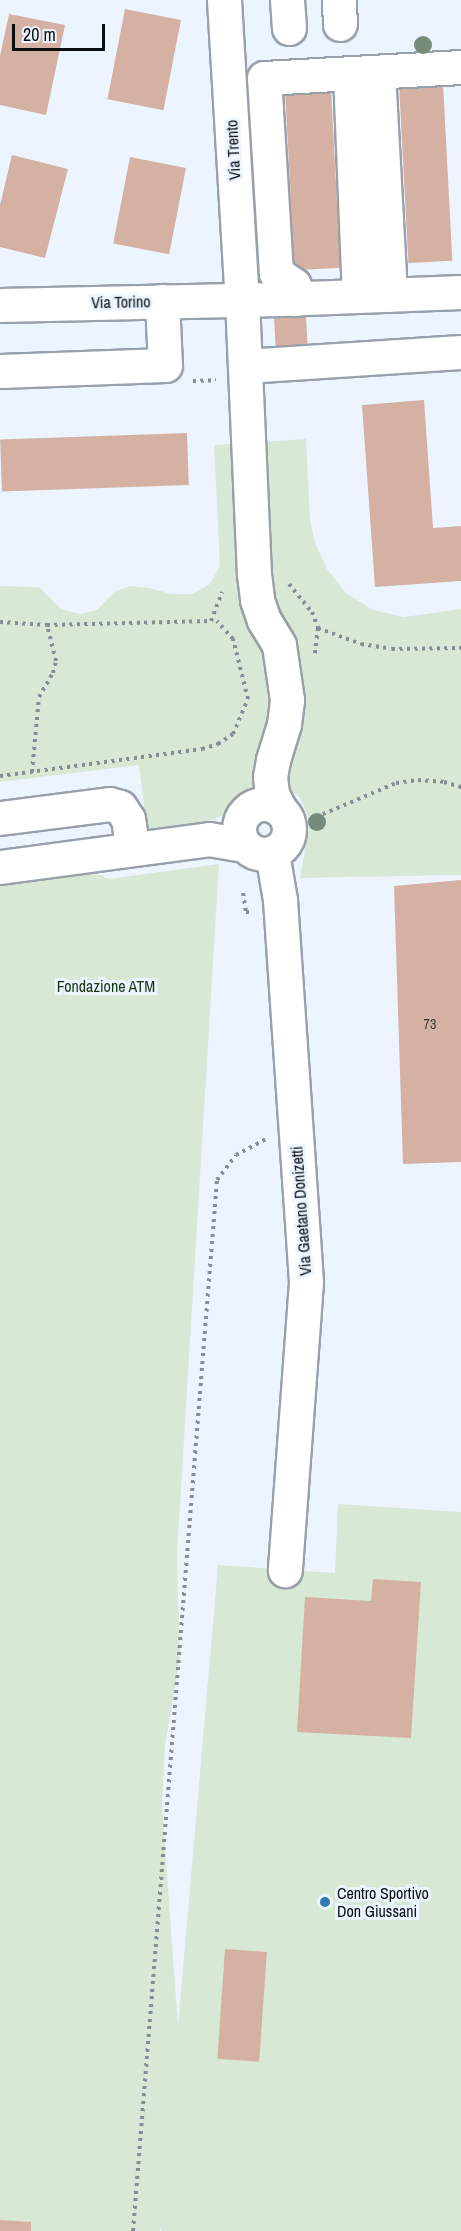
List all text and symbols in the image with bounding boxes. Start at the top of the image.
scale bar [15,12,108,50]
text: 20 m [23,22,56,47]
street label: Via Trento [222,119,244,181]
street label: Via Torino [91,292,151,312]
park label: Fondazione ATM [56,976,156,996]
house number: 73 [424,1016,436,1032]
street label: Via Gaetano Donizetti [287,1146,315,1276]
place label: Centro Sportivo Don Giussani [337,1883,429,1921]
marker: Centro Sportivo Don Giussani [318,1895,332,1909]

